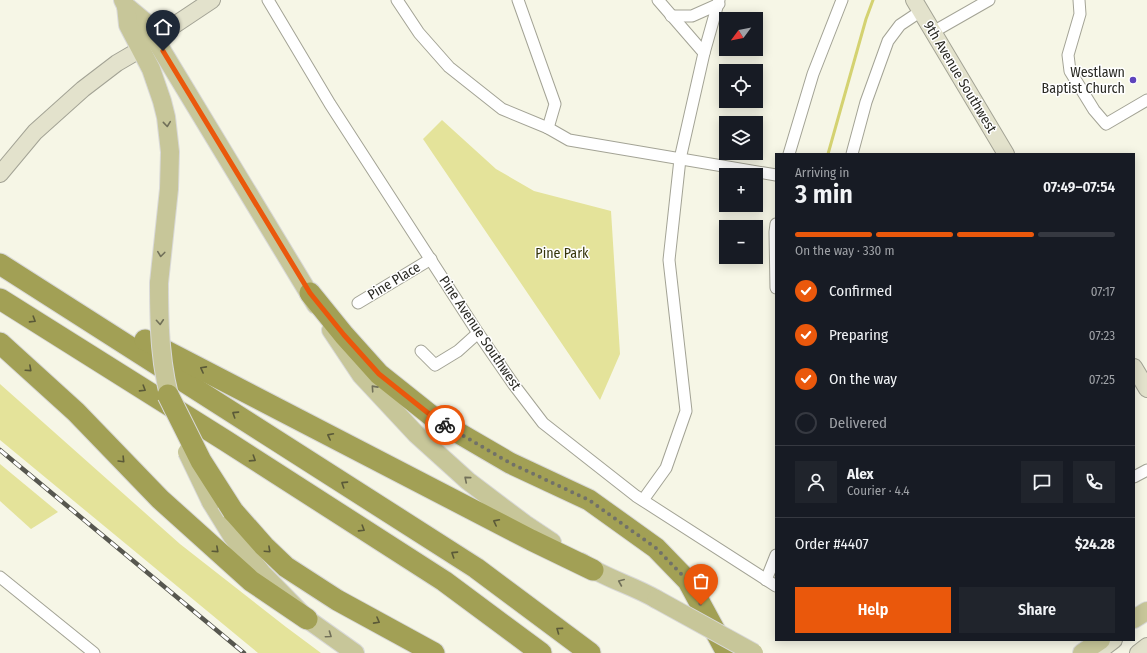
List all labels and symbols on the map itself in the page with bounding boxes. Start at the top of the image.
pin [146,10,180,51]
north arrow [719,12,763,56]
street label: 9th Avenue Southwest [920,18,1000,136]
place label: Westlawn Baptist Church [1042,64,1125,97]
marker: Westlawn Baptist Church [1128,75,1138,85]
one-way arrow [162,121,171,127]
park label: Pine Park [535,245,589,262]
one-way arrow [157,251,166,257]
street label: Pine Place [364,259,424,303]
street label: Pine Avenue Southwest [435,273,525,394]
one-way arrow [29,315,36,323]
one-way arrow [155,319,164,325]
one-way arrow [24,364,32,372]
one-way arrow [200,367,207,374]
one-way arrow [139,384,146,392]
one-way arrow [371,385,379,393]
courier [425,405,465,445]
one-way arrow [232,411,239,418]
one-way arrow [327,433,335,441]
one-way arrow [249,454,256,461]
one-way arrow [117,455,125,463]
one-way arrow [464,477,471,484]
one-way arrow [341,481,348,489]
one-way arrow [492,519,500,526]
one-way arrow [358,524,365,532]
one-way arrow [211,545,219,552]
one-way arrow [263,546,271,553]
one-way arrow [451,552,458,559]
pin [684,564,718,605]
one-way arrow [617,579,625,587]
one-way arrow [372,617,380,624]
one-way arrow [556,627,563,635]
one-way arrow [325,630,332,637]

